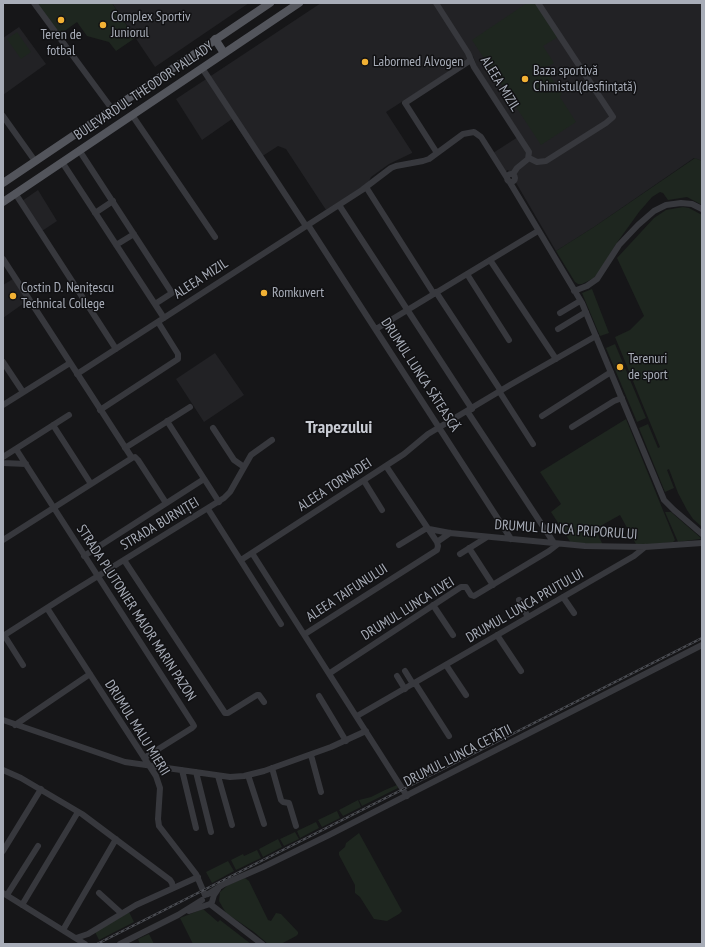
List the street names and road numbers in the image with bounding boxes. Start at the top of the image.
street label: BULEVARDUL THEODOR PALLADY [71,38,217,144]
street label: ALEEA MIZIL [477,54,523,114]
street label: ALEEA MIZIL [171,255,231,303]
street label: DRUMUL LUNCA SĂTEASCĂ [377,315,463,435]
street label: ALEEA TORNADEI [295,455,375,515]
street label: STRADA BURNIȚEI [118,494,202,554]
street label: DRUMUL LUNCA PRIPORULUI [494,517,638,543]
street label: STRADA PLUTONIER MAJOR MARIN PAZON [73,522,199,704]
street label: ALEEA TAIFUNULUI [303,560,391,626]
street label: DRUMUL LUNCA PRUTULUI [463,566,587,646]
street label: DRUMUL LUNCA ILVEI [358,574,458,644]
street label: DRUMUL MALU MIERII [101,677,173,779]
street label: DRUMUL LUNCA CETĂȚII [401,721,515,791]

